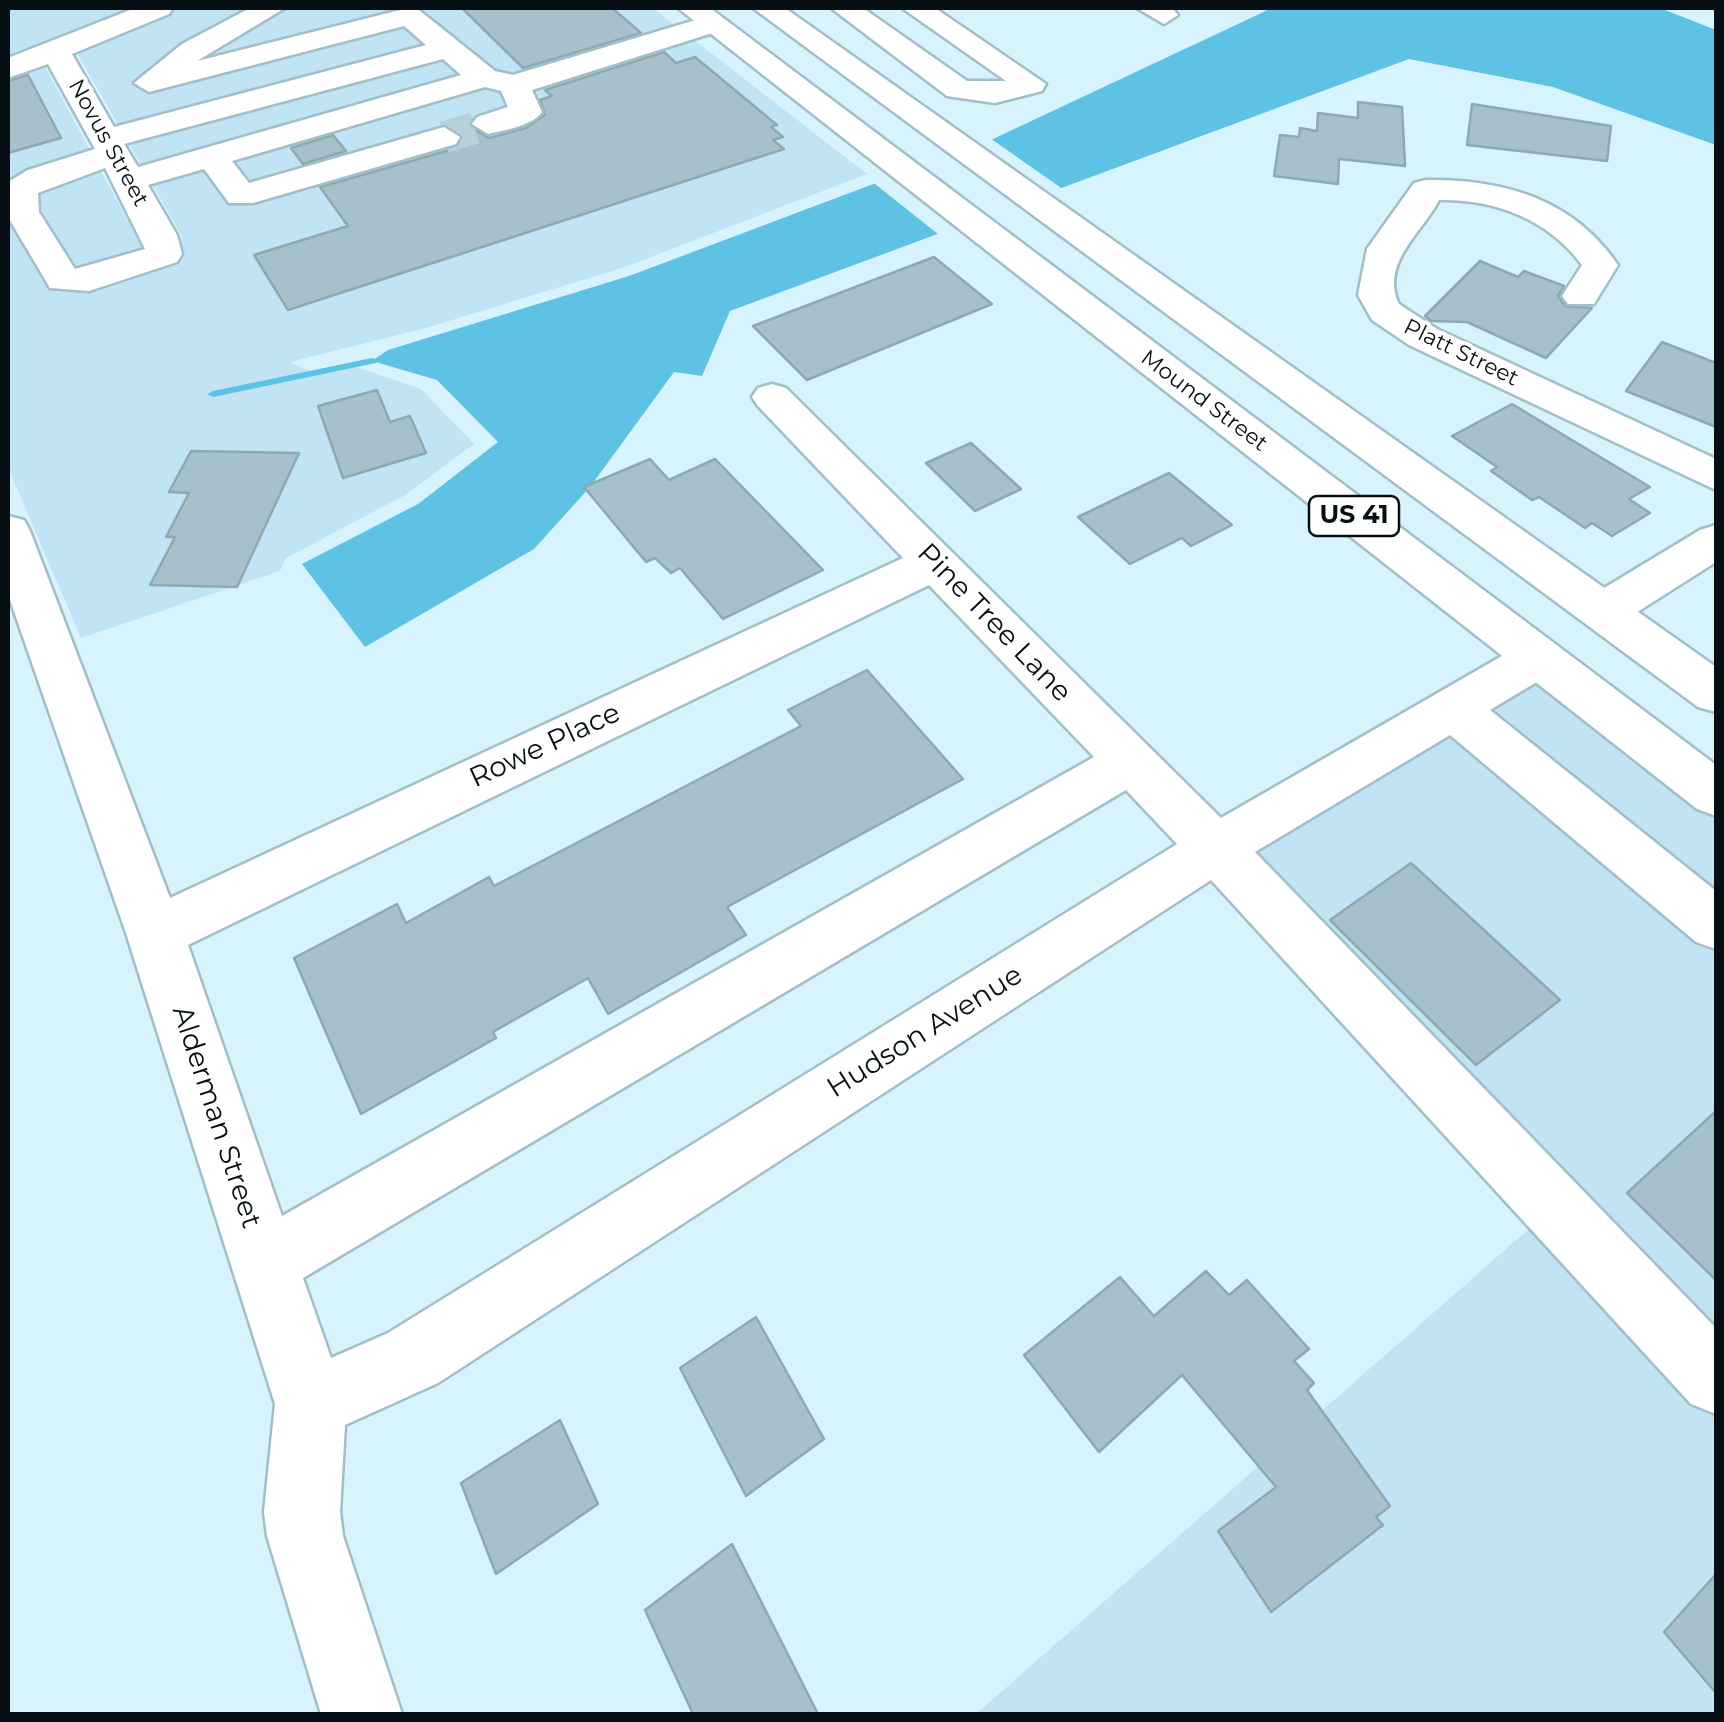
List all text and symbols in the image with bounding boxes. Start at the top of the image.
street label: Novus Street [62,75,154,211]
street label: Platt Street [1399,314,1523,392]
street label: Mound Street [1135,345,1273,457]
road number: US 41 [1309,496,1399,536]
street label: Pine Tree Lane [910,537,1078,709]
street label: Rowe Place [464,696,626,796]
street label: Hudson Avenue [821,958,1029,1106]
street label: Alderman Street [164,1002,268,1232]

